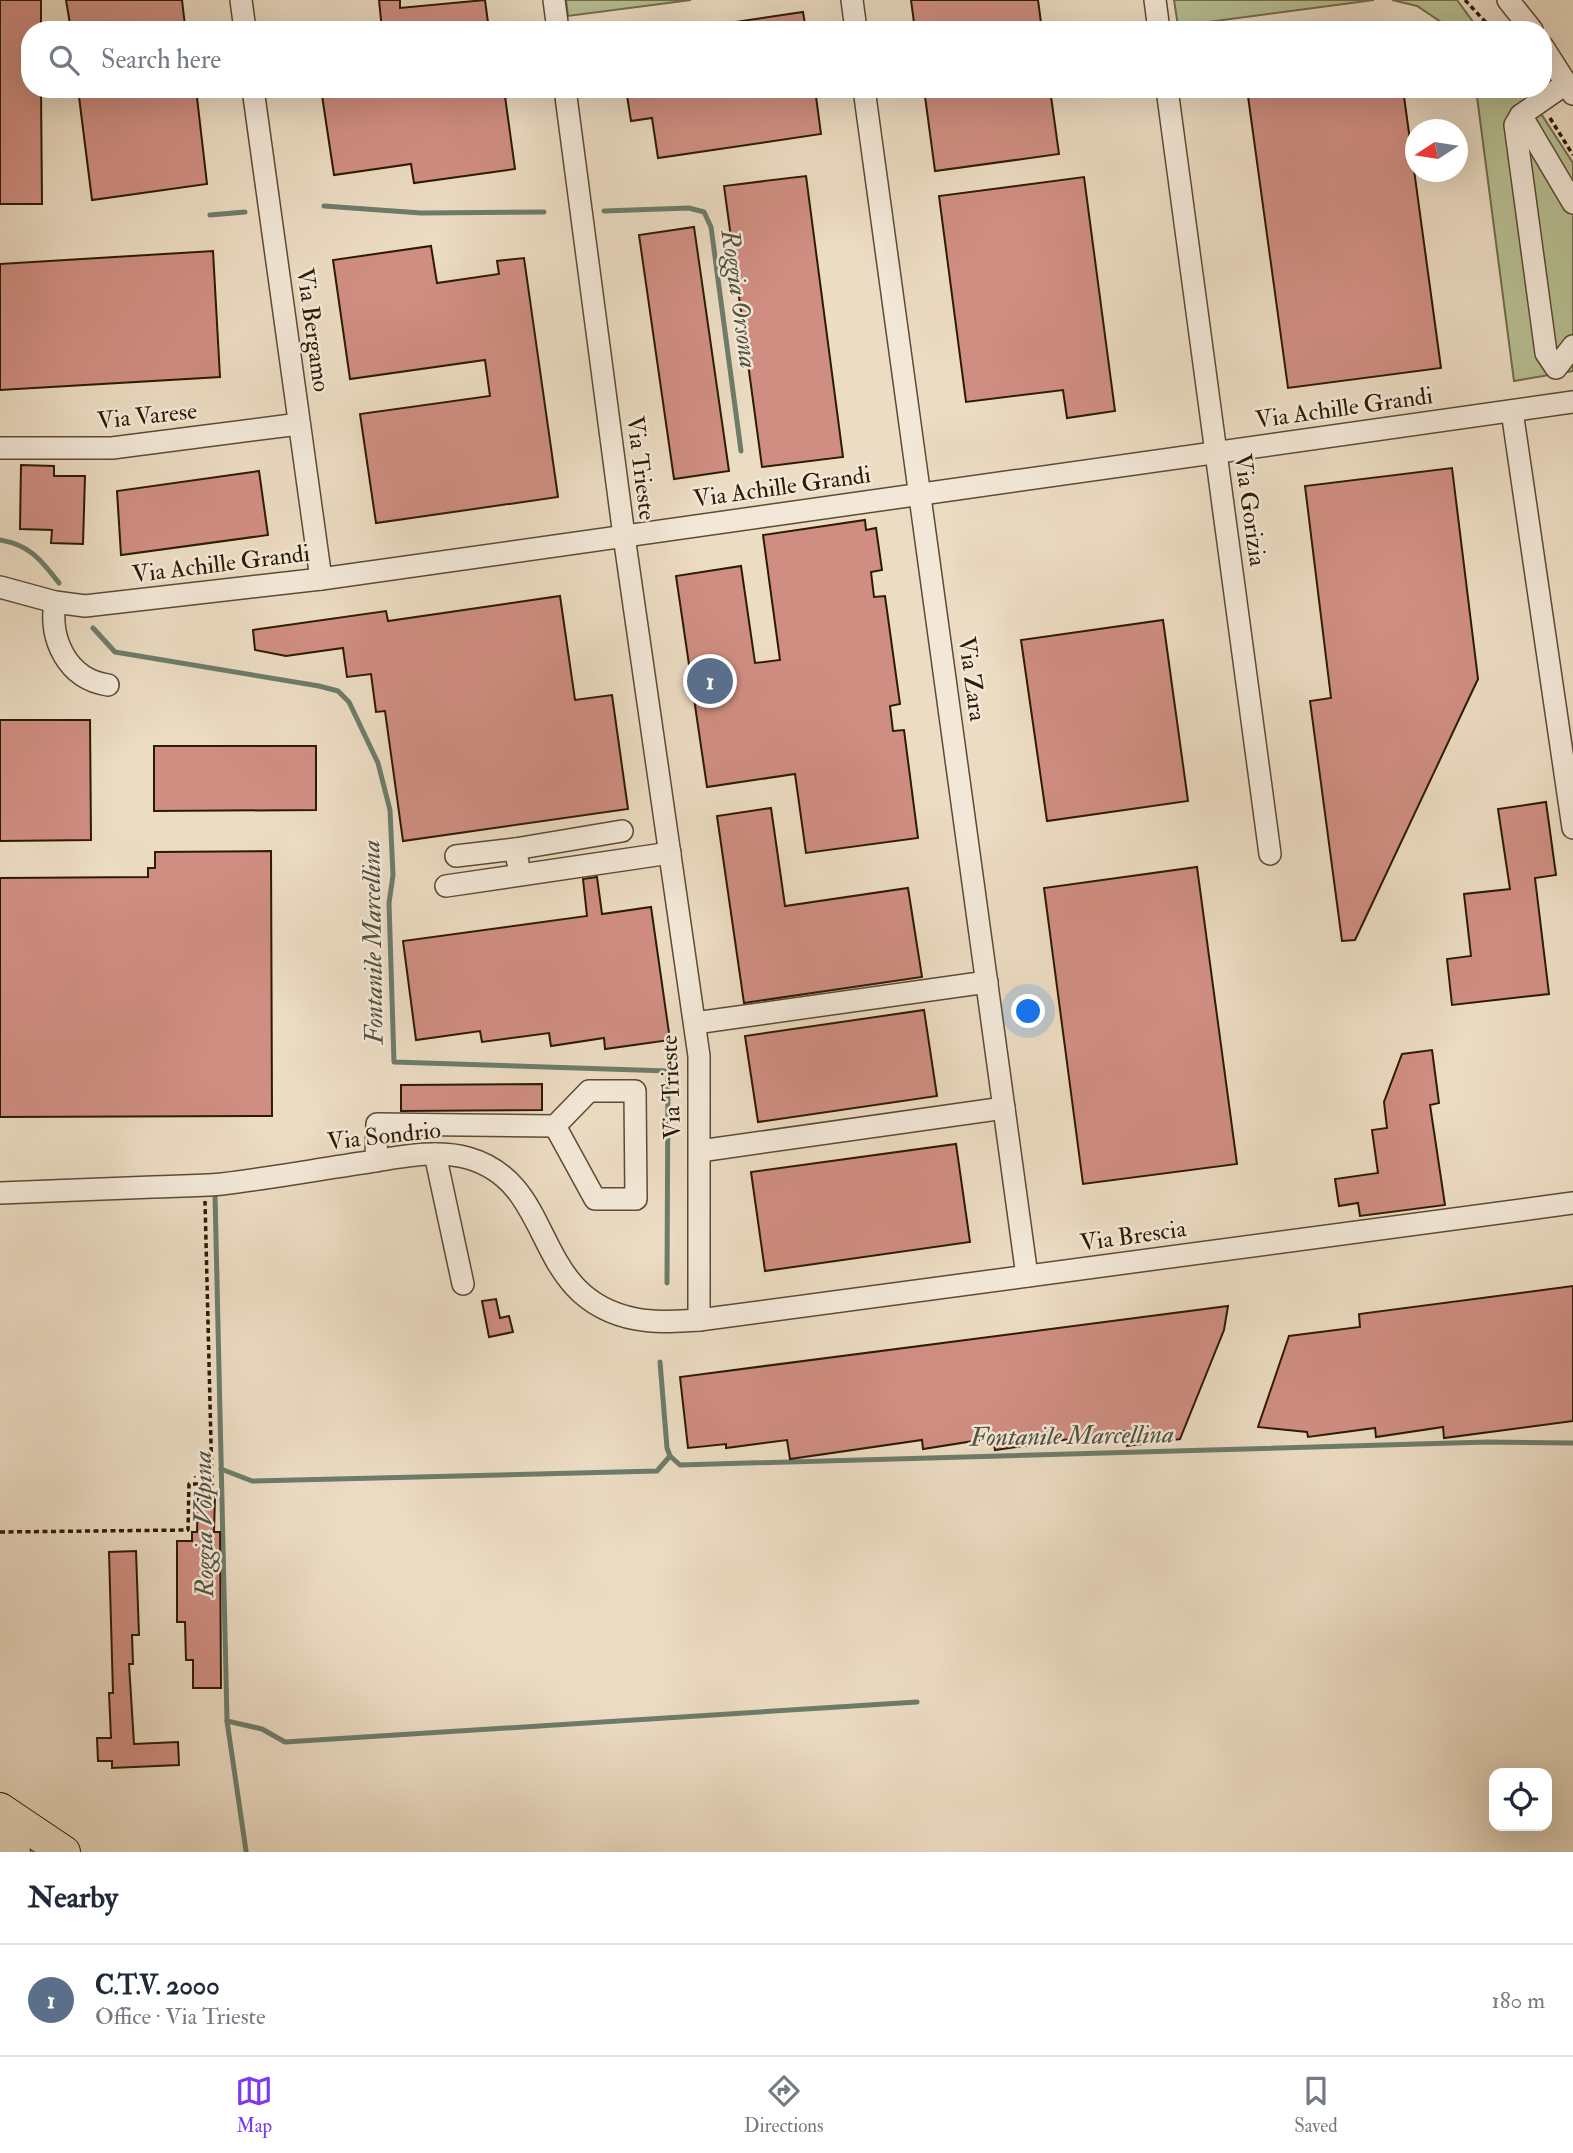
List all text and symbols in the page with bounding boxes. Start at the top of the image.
search box [21,21,1552,98]
icon: search [45,41,83,79]
text: Search here [101,44,221,76]
north arrow [1405,119,1468,182]
water label: Roggia Orsona [713,227,765,370]
street label: Via Bergamo [289,266,337,394]
street label: Via Achille Grandi [1253,380,1435,436]
street label: Via Varese [96,395,198,437]
street label: Via Trieste [619,414,663,522]
street label: Via Gorizia [1227,452,1273,569]
street label: Via Achille Grandi [691,459,873,515]
street label: Via Achille Grandi [130,538,312,590]
street label: Via Zara [951,635,993,724]
pin: 1 [687,655,733,707]
water label: Fontanile Marcellina [355,840,391,1046]
your location [1011,994,1045,1028]
street label: Via Trieste [654,1034,688,1140]
street label: Via Sondrio [326,1115,442,1157]
street label: Via Brescia [1078,1213,1189,1259]
water label: Fontanile Marcellina [968,1418,1174,1454]
water label: Roggia Volpina [187,1450,221,1599]
map controls [1489,1768,1552,1831]
button: locate [1489,1768,1552,1831]
text: Nearby [28,1879,118,1916]
text: C.T.V. 2000 [95,1970,219,2002]
text: 1 [47,1986,55,2015]
text: 180 m [1492,1986,1545,2015]
text: Office · Via Trieste [95,2002,266,2031]
tab: Map [235,2072,273,2138]
tab: Directions [744,2072,824,2138]
tab: Saved [1294,2072,1338,2138]

